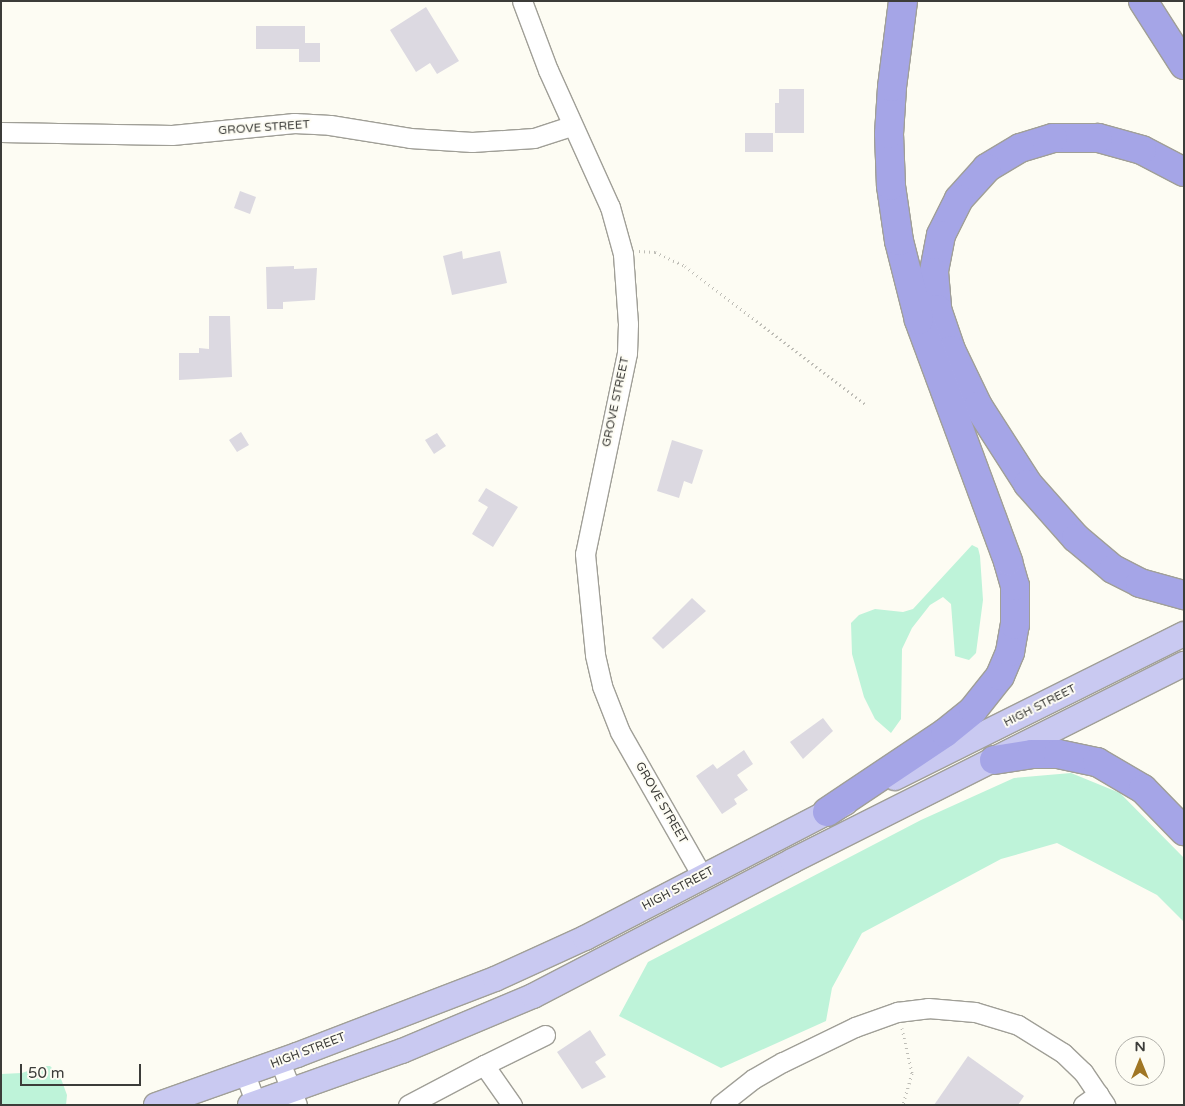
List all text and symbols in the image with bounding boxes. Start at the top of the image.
street label: GROVE STREET [218,118,310,138]
street label: GROVE STREET [599,356,633,448]
street label: HIGH STREET [1001,682,1079,730]
street label: GROVE STREET [632,760,690,846]
street label: HIGH STREET [640,864,716,914]
street label: HIGH STREET [268,1030,348,1072]
north arrow [1115,1036,1165,1086]
text: N [1134,1038,1146,1055]
scale bar [22,1054,144,1086]
text: 50 m [28,1064,65,1082]

